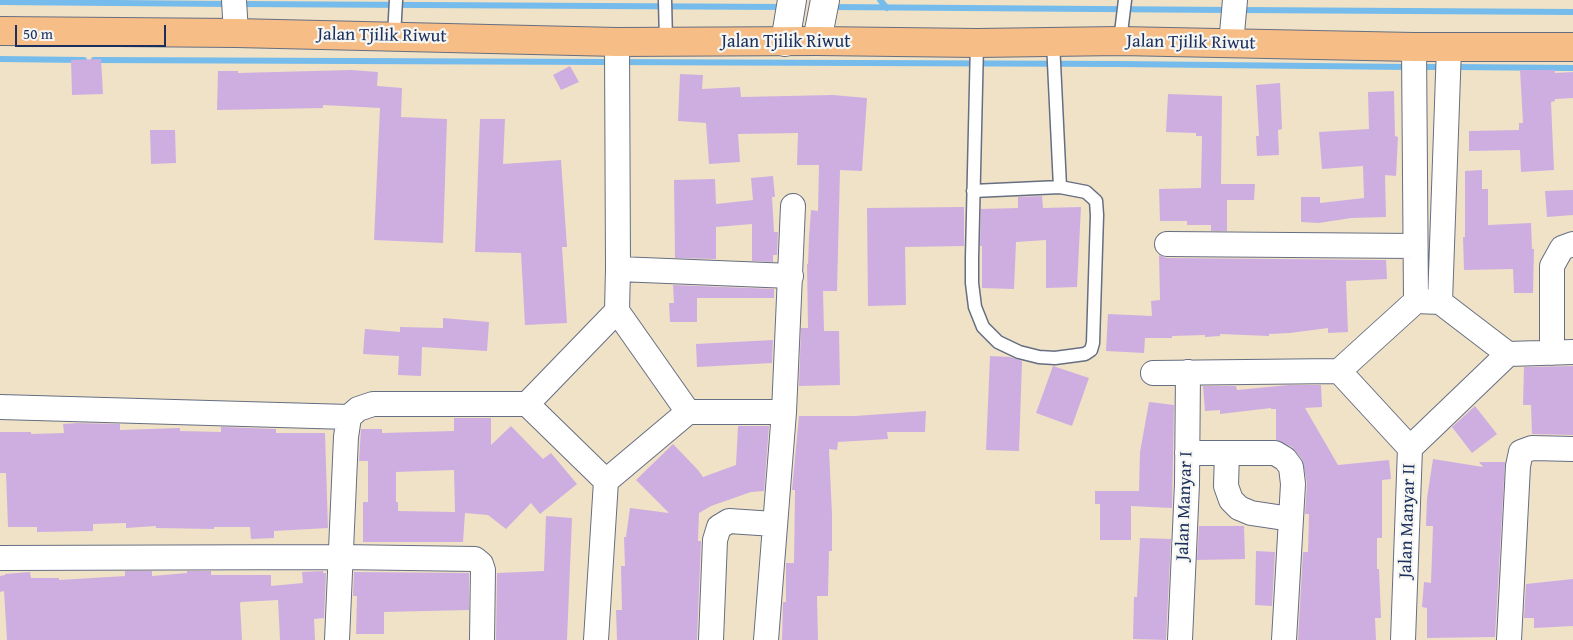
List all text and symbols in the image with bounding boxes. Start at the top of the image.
scale bar [18,15,169,47]
text: 50 m [23,23,53,44]
street label: Jalan Tjilik Riwut [317,24,447,48]
street label: Jalan Tjilik Riwut [721,31,851,53]
street label: Jalan Tjilik Riwut [1126,31,1256,55]
street label: Jalan Manyar I [1172,451,1198,561]
street label: Jalan Manyar II [1395,463,1421,579]

